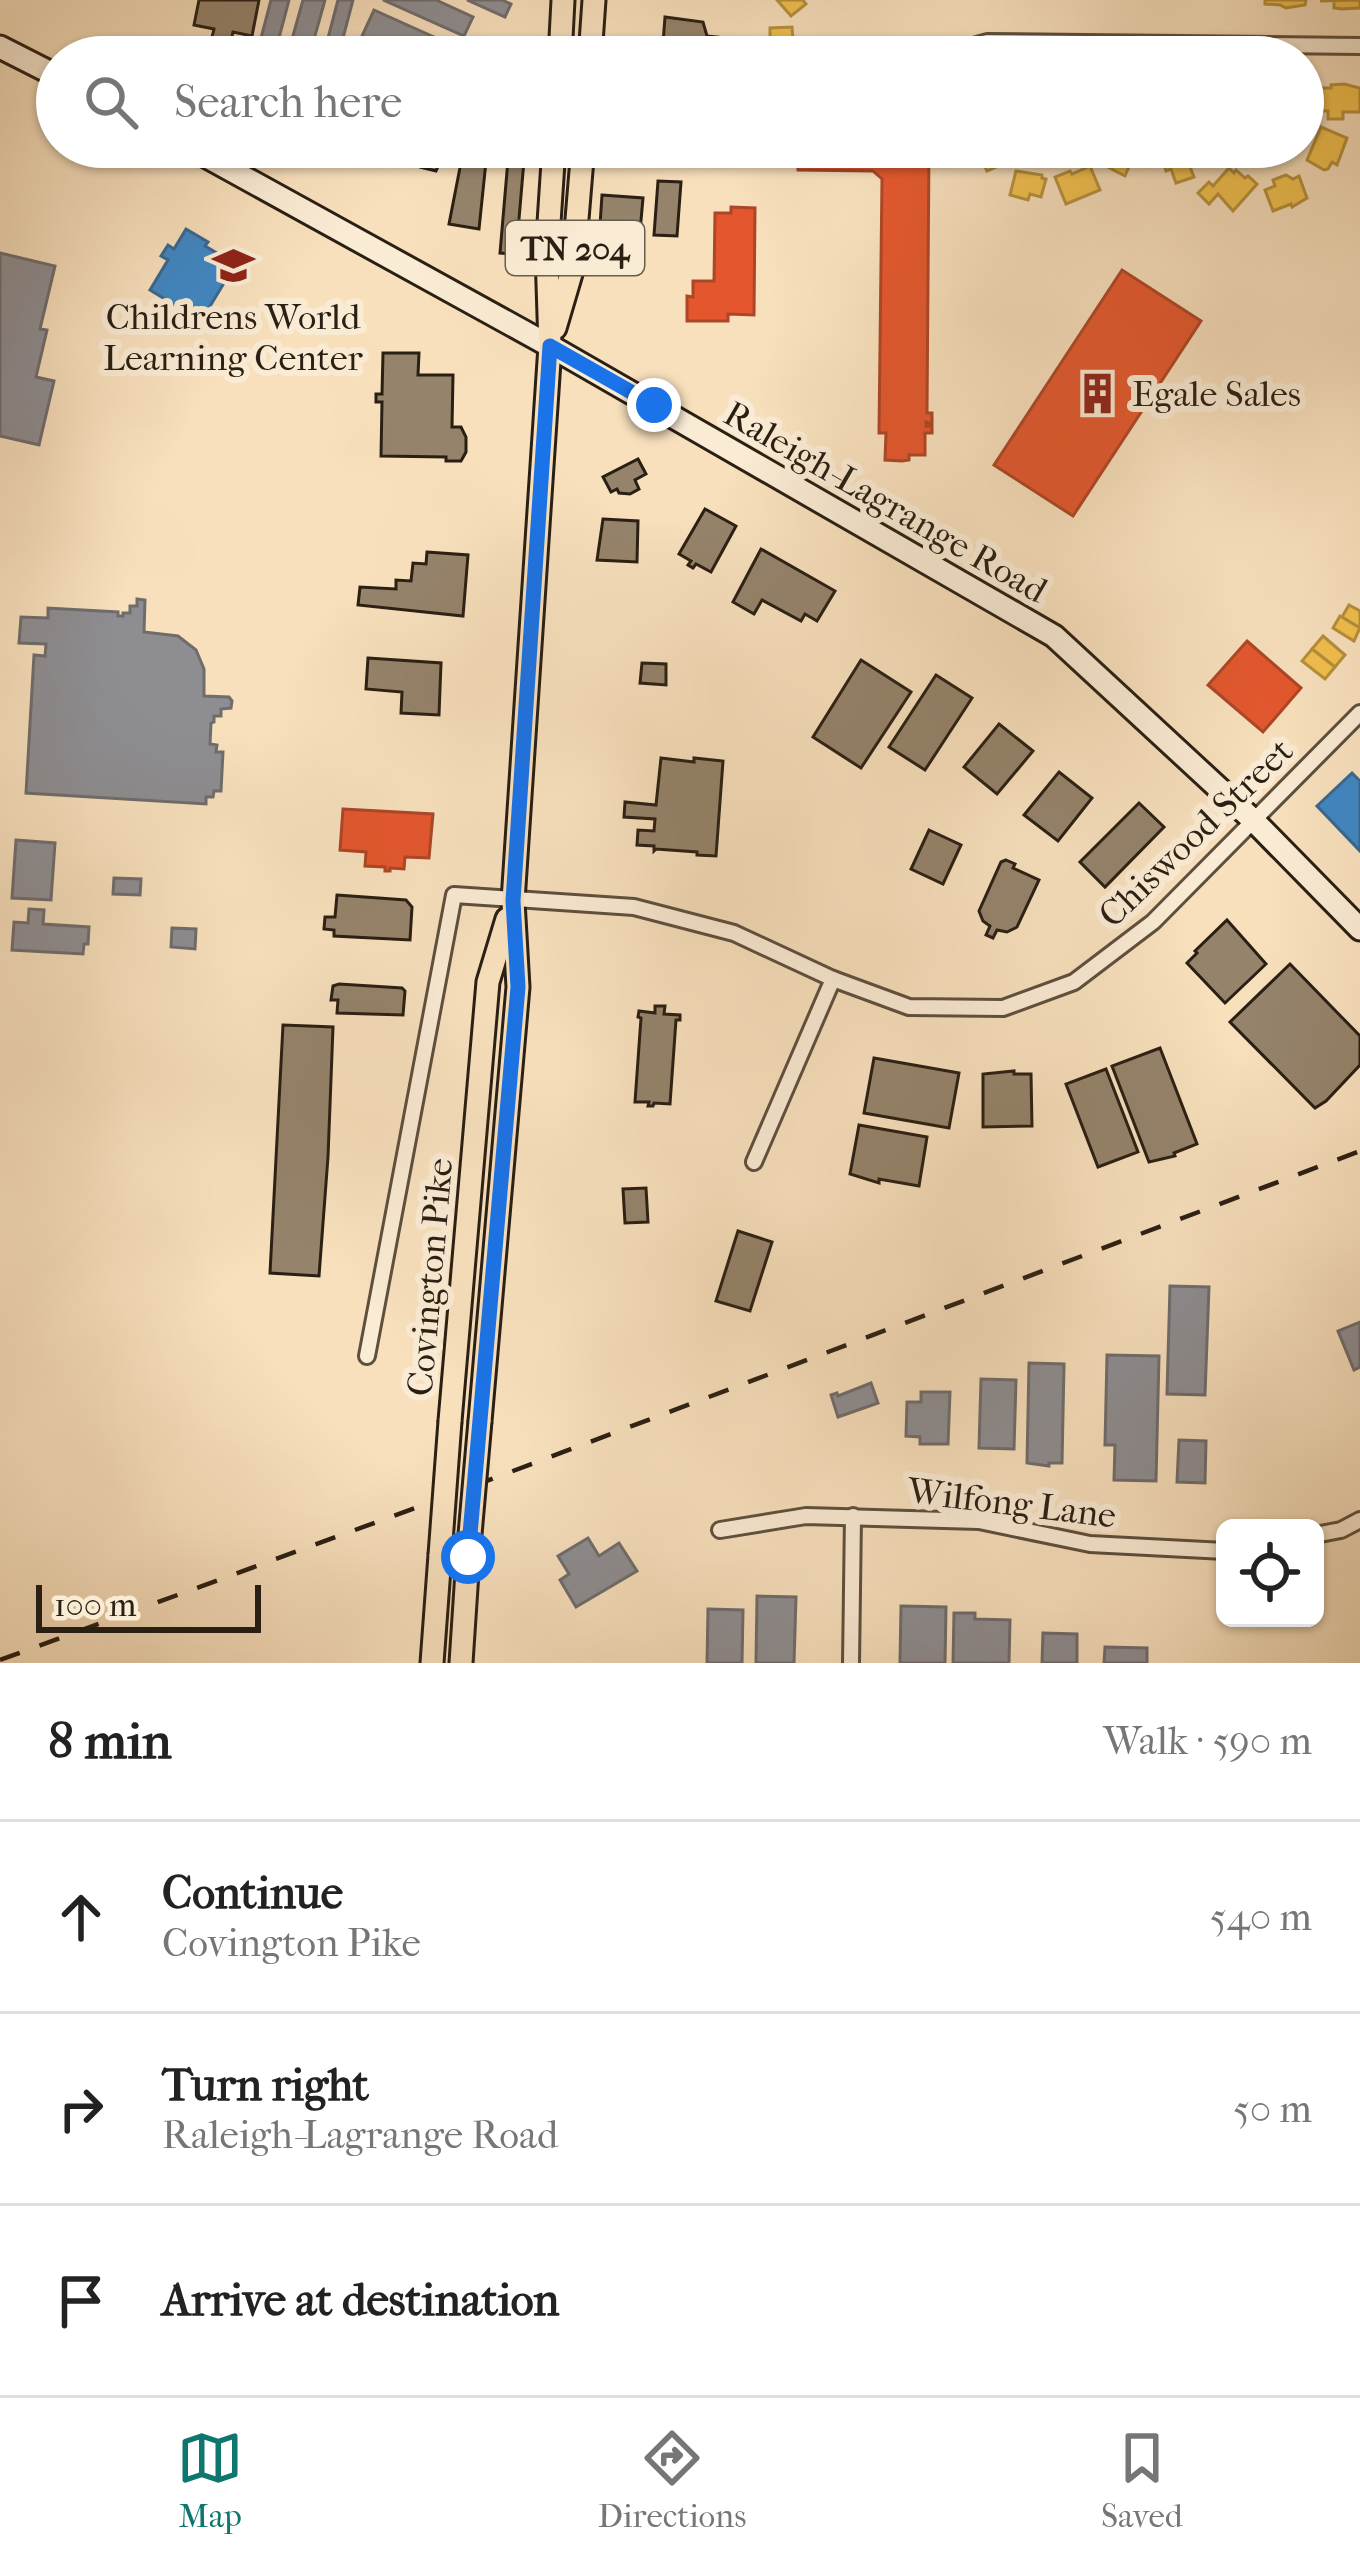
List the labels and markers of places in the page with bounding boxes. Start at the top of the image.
school or university icon: Childrens World Learning Center [210,243,256,289]
place label: Childrens World Learning Center [103,296,364,379]
building icon: Egale Sales [1075,370,1121,416]
place label: Egale Sales [1132,373,1301,415]

